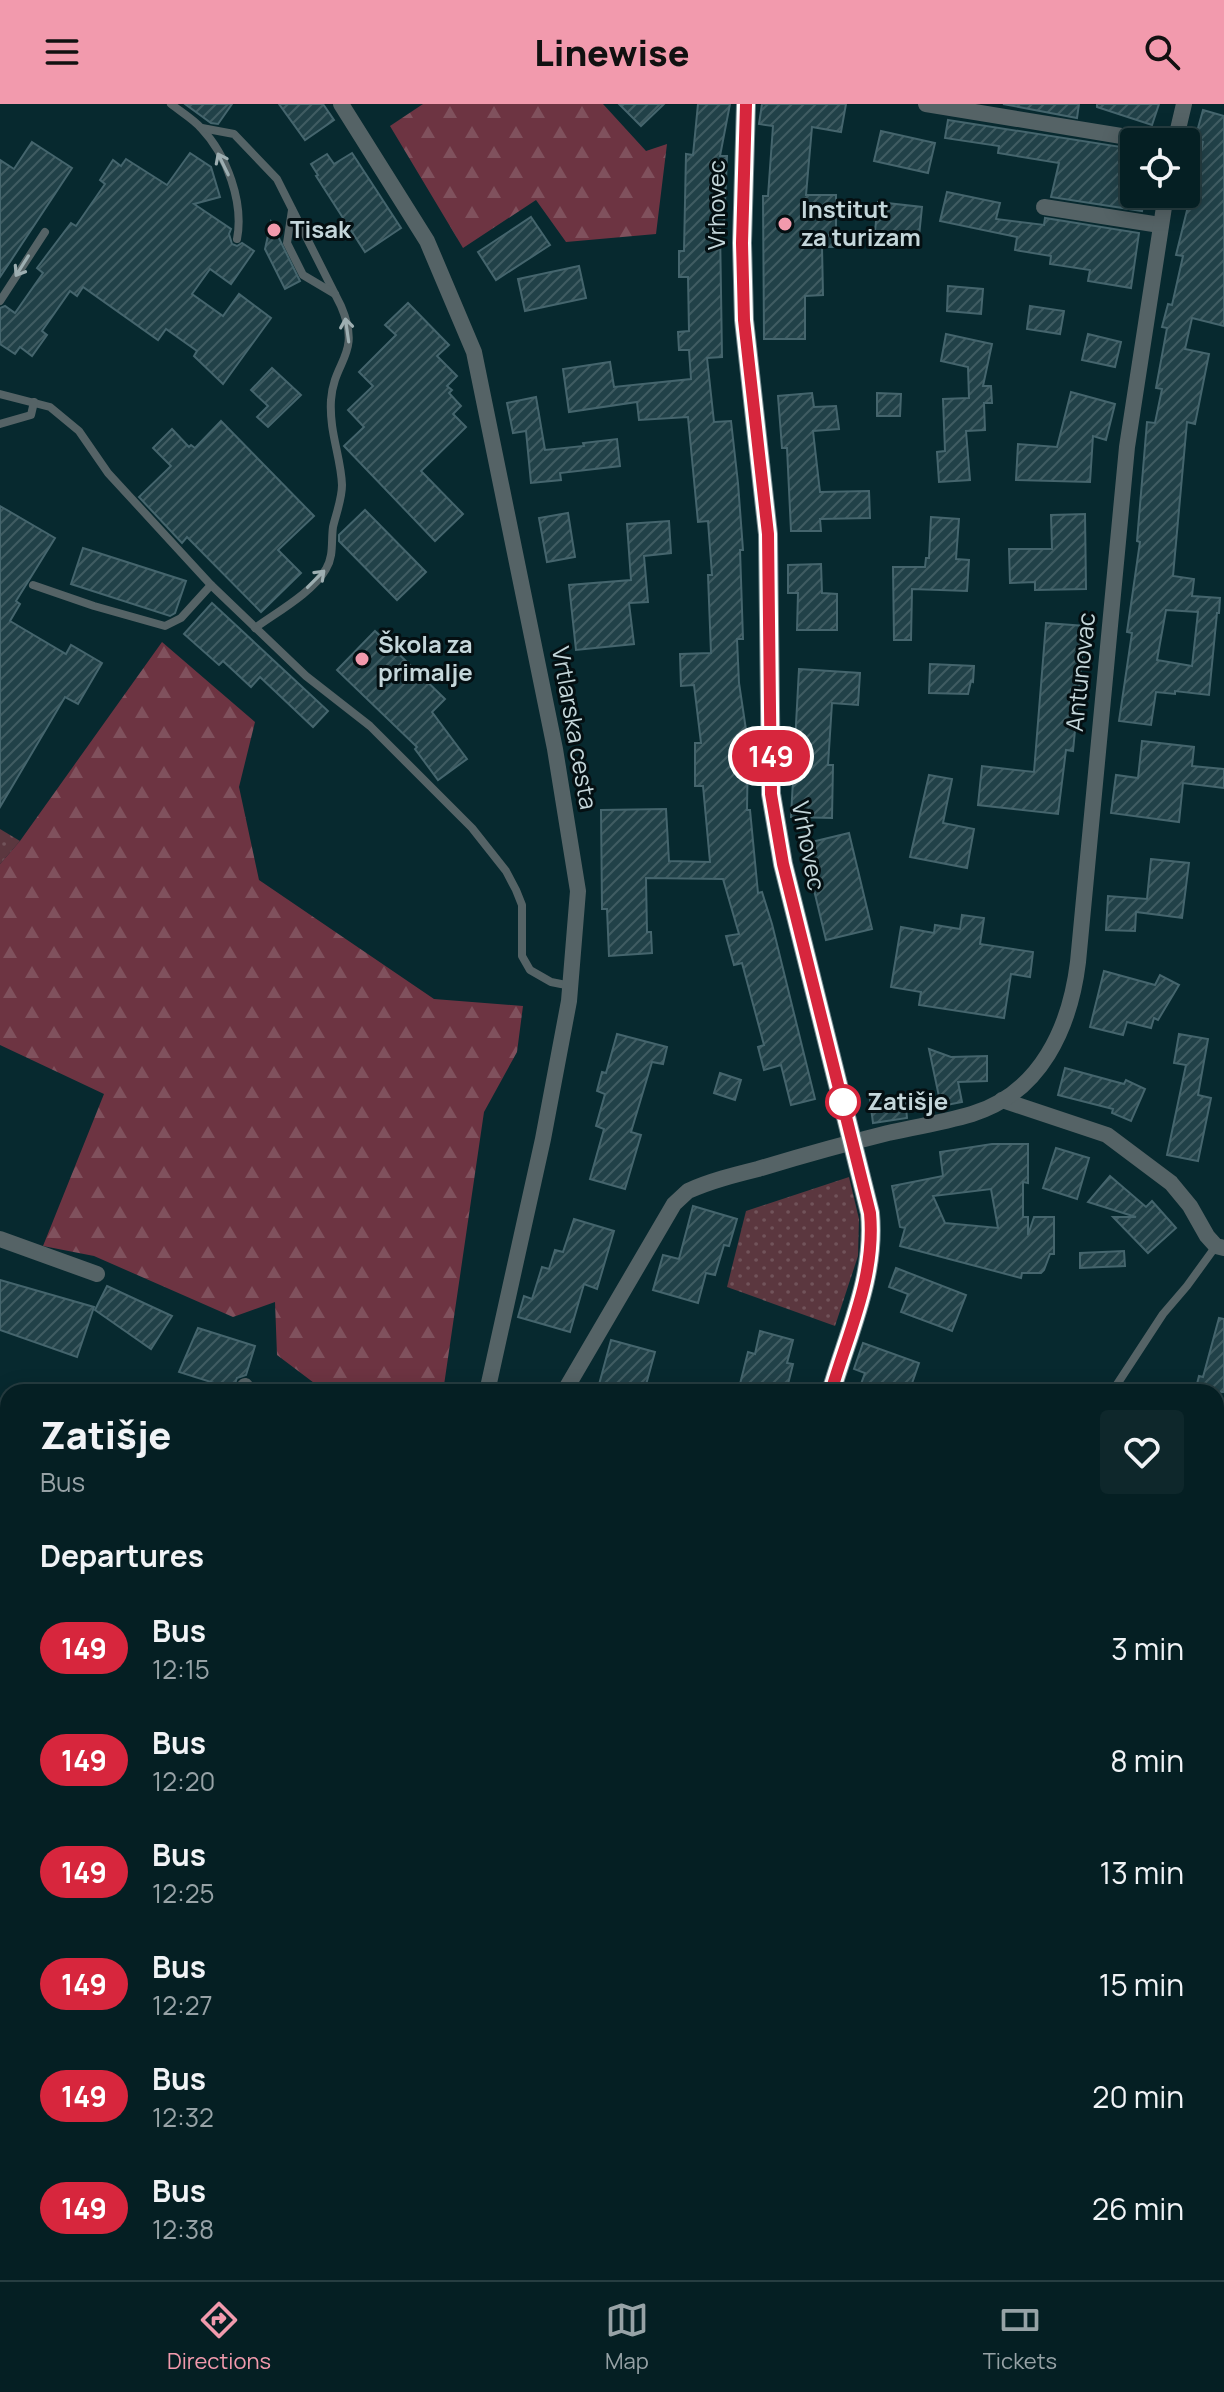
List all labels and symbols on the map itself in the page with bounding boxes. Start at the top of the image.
one-way arrow [215,153,230,177]
street label: Vrhovec [699,160,732,250]
place label: Institut za turizam [801,192,921,253]
place label: Tisak [290,212,352,245]
marker: Institut za turizam [776,215,794,233]
marker: Tisak [265,221,283,239]
one-way arrow [14,254,30,277]
one-way arrow [340,318,355,344]
one-way arrow [306,570,326,589]
street label: Antunovac [1057,611,1102,733]
place label: Škola za primalje [378,627,473,688]
street label: Vrtlarska cesta [545,644,606,812]
marker: Škola za primalje [353,650,371,668]
line badge: 149 [725,730,817,782]
street label: Vrhovec [785,798,834,893]
place label: Zatišje [867,1084,948,1117]
marker: Zatišje [826,1085,860,1119]

